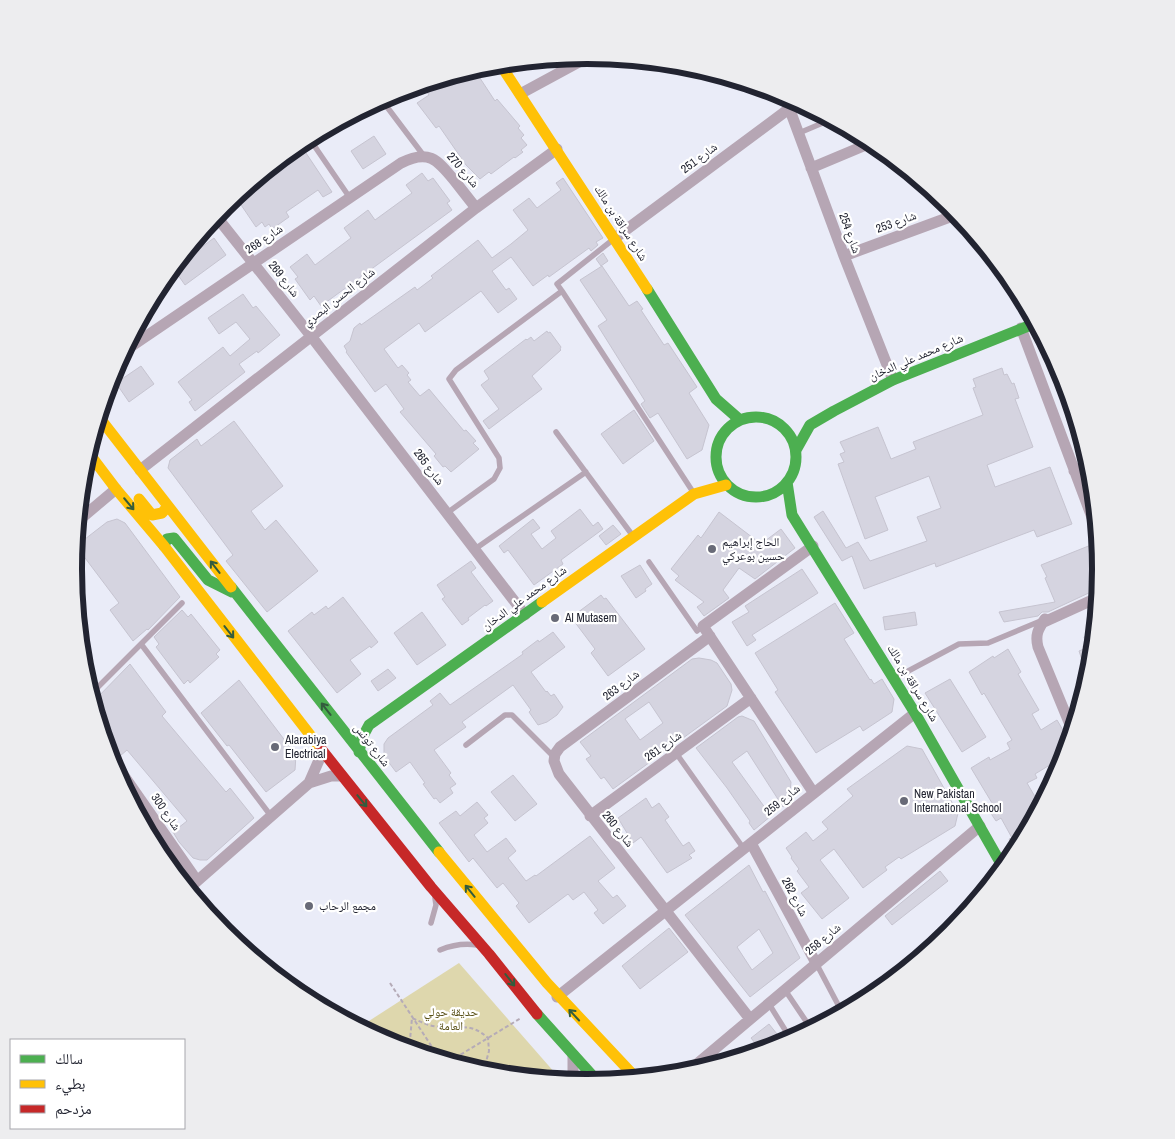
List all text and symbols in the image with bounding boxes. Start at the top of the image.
street label: شارع 251 [677,139,721,177]
street label: شارع 270 [443,149,483,191]
street label: شارع سراقة بن مالك [591,182,652,264]
street label: شارع 253 [874,207,919,237]
street label: شارع 254 [835,211,865,256]
street label: شارع 268 [242,221,286,257]
street label: شارع 269 [265,258,303,301]
street label: شارع الحسن البصري [300,264,380,332]
street label: شارع محمد علي الدخان [866,330,967,386]
street label: شارع 265 [410,445,448,489]
one-way arrow [123,497,134,510]
place label: الحاج إبراهيم حسين بوعركي [722,534,785,566]
marker: الحاج إبراهيم حسين بوعركي [706,543,718,555]
one-way arrow [210,560,221,573]
street label: شارع محمد علي الدخان [478,562,571,636]
place label: Al Mutasem [564,610,617,626]
marker: Al Mutasem [549,612,561,624]
one-way arrow [224,625,235,638]
street label: شارع سراقة بن مالك [884,641,942,725]
street label: شارع 263 [599,666,643,704]
one-way arrow [320,703,331,716]
street label: شارع تونس [350,720,394,770]
street label: شارع 261 [641,727,685,765]
place label: Alarabiya Electrical [284,732,327,762]
marker: Alarabiya Electrical [269,741,281,753]
street label: شارع 259 [761,781,803,819]
place label: New Pakistan International School [914,786,1002,816]
street label: شارع 300 [147,790,185,834]
one-way arrow [357,794,368,807]
marker: New Pakistan International School [898,795,910,807]
street label: شارع 260 [599,808,637,850]
street label: شارع 262 [778,875,812,919]
one-way arrow [465,885,476,898]
place label: مجمع الرحاب [319,898,376,914]
marker: مجمع الرحاب [303,900,315,912]
street label: شارع 258 [802,919,844,959]
one-way arrow [504,973,515,986]
park label: حديقة حولي العامة [424,1004,479,1034]
one-way arrow [568,1009,580,1022]
legend [10,1039,185,1129]
text: سالك [55,1048,83,1069]
text: بطيء [55,1073,85,1096]
text: مزدحم [55,1098,92,1119]

